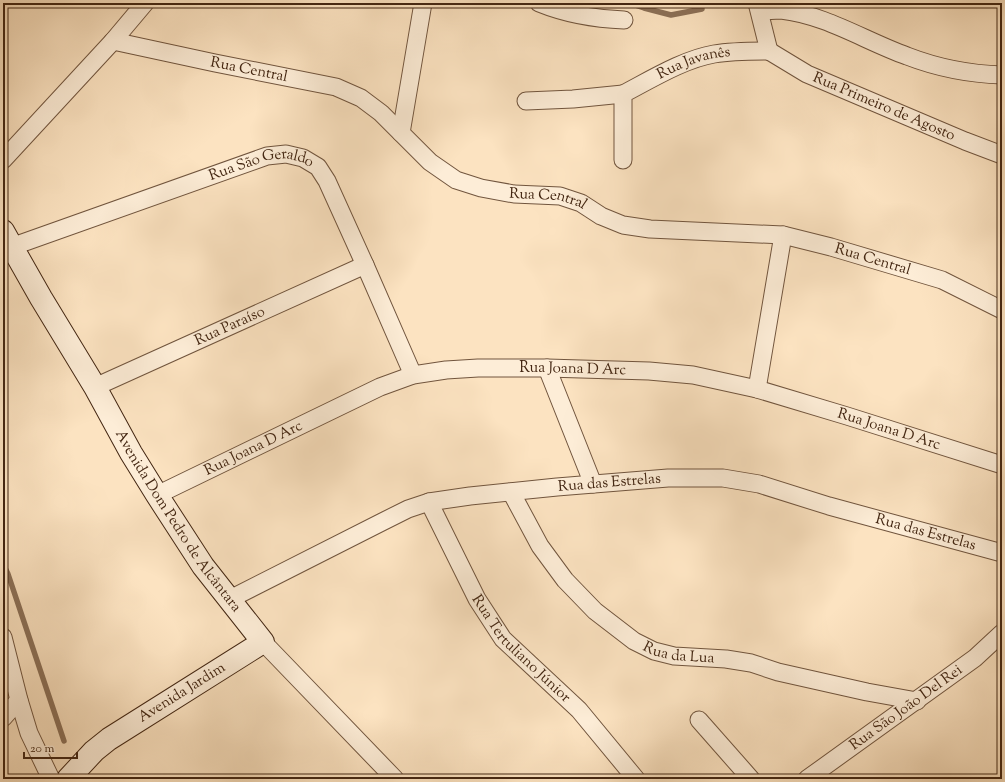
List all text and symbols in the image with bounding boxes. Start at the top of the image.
street label: Rua Javanês [653,42,731,85]
street label: Rua Central [209,52,289,88]
street label: Rua Primeiro de Agosto [809,67,958,146]
street label: Rua São Geraldo [206,143,318,186]
street label: Rua Central [509,183,591,215]
street label: Rua Central [832,238,913,281]
street label: Rua Paraíso [191,301,268,351]
street label: Rua Joana D Arc [519,358,627,381]
street label: Rua Joana D Arc [835,403,943,455]
street label: Rua Joana D Arc [201,415,306,481]
street label: Avenida Dom Pedro de Alcântara [110,426,246,617]
street label: Rua das Estrelas [557,468,662,497]
street label: Rua das Estrelas [873,509,978,556]
street label: Rua Tertuliano Júnior [466,590,576,708]
street label: Rua da Lua [639,637,715,669]
street label: Avenida Jardim [134,657,230,728]
street label: Rua São João Del Rei [845,660,967,756]
scale bar [24,734,77,760]
text: 20 m [30,740,55,758]

